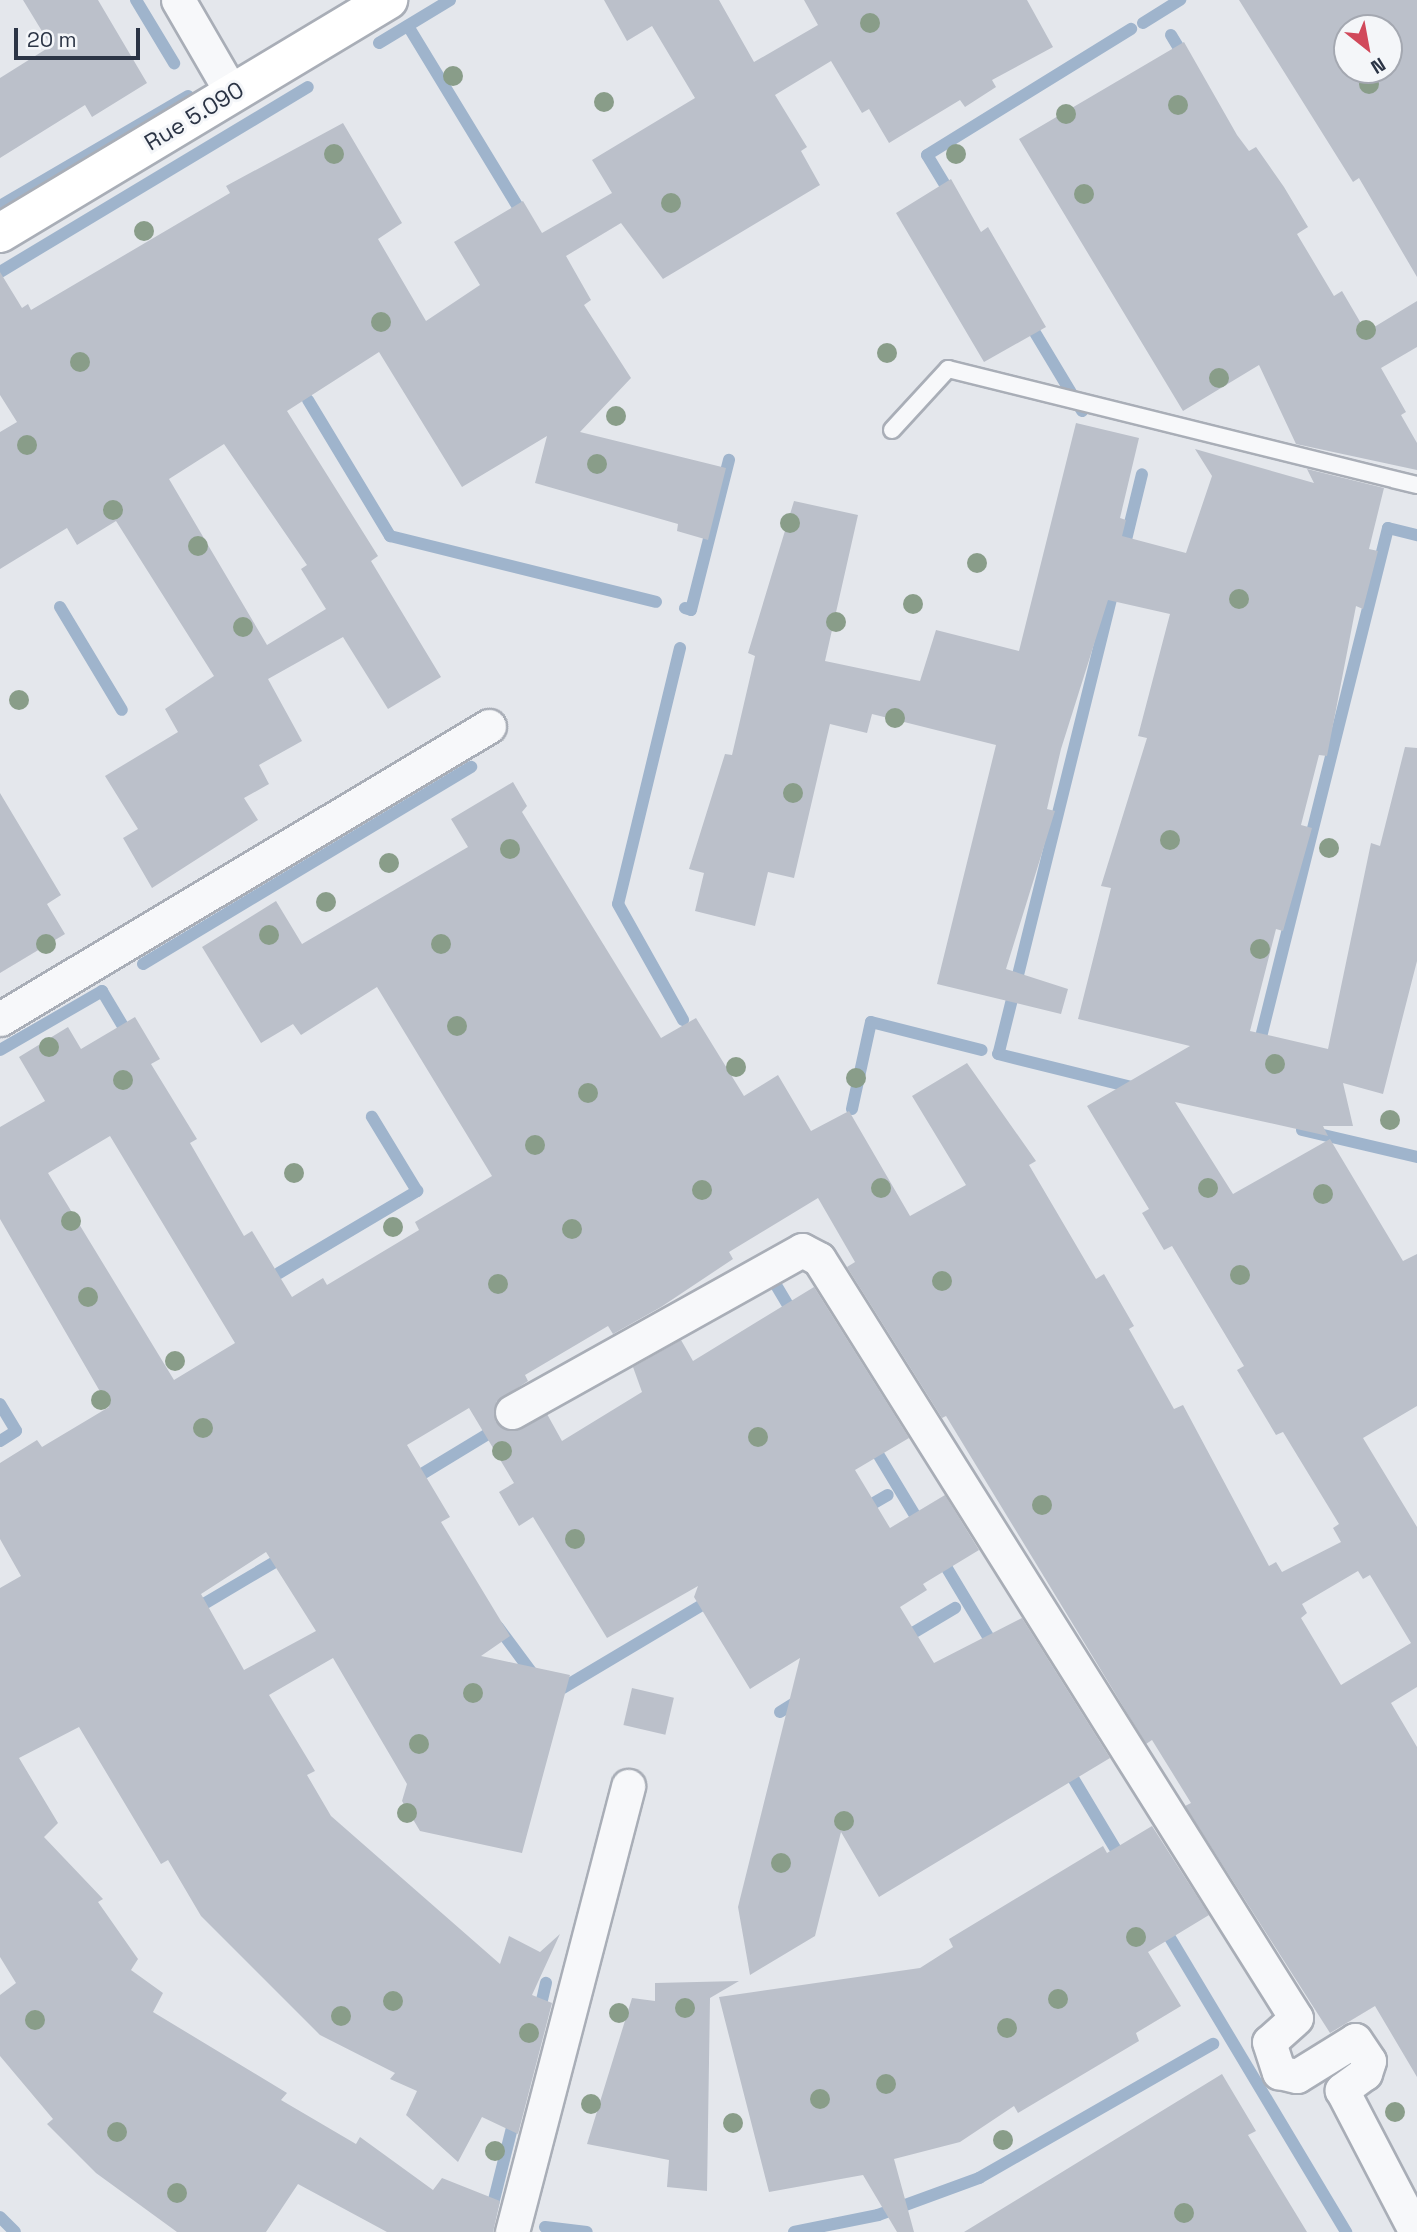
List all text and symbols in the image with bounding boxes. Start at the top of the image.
scale bar [18,14,144,58]
north arrow [1333,14,1403,84]
text: 20 m [27,26,77,53]
text: N [1366,52,1390,80]
street label: Rue 5.090 [139,76,249,156]

